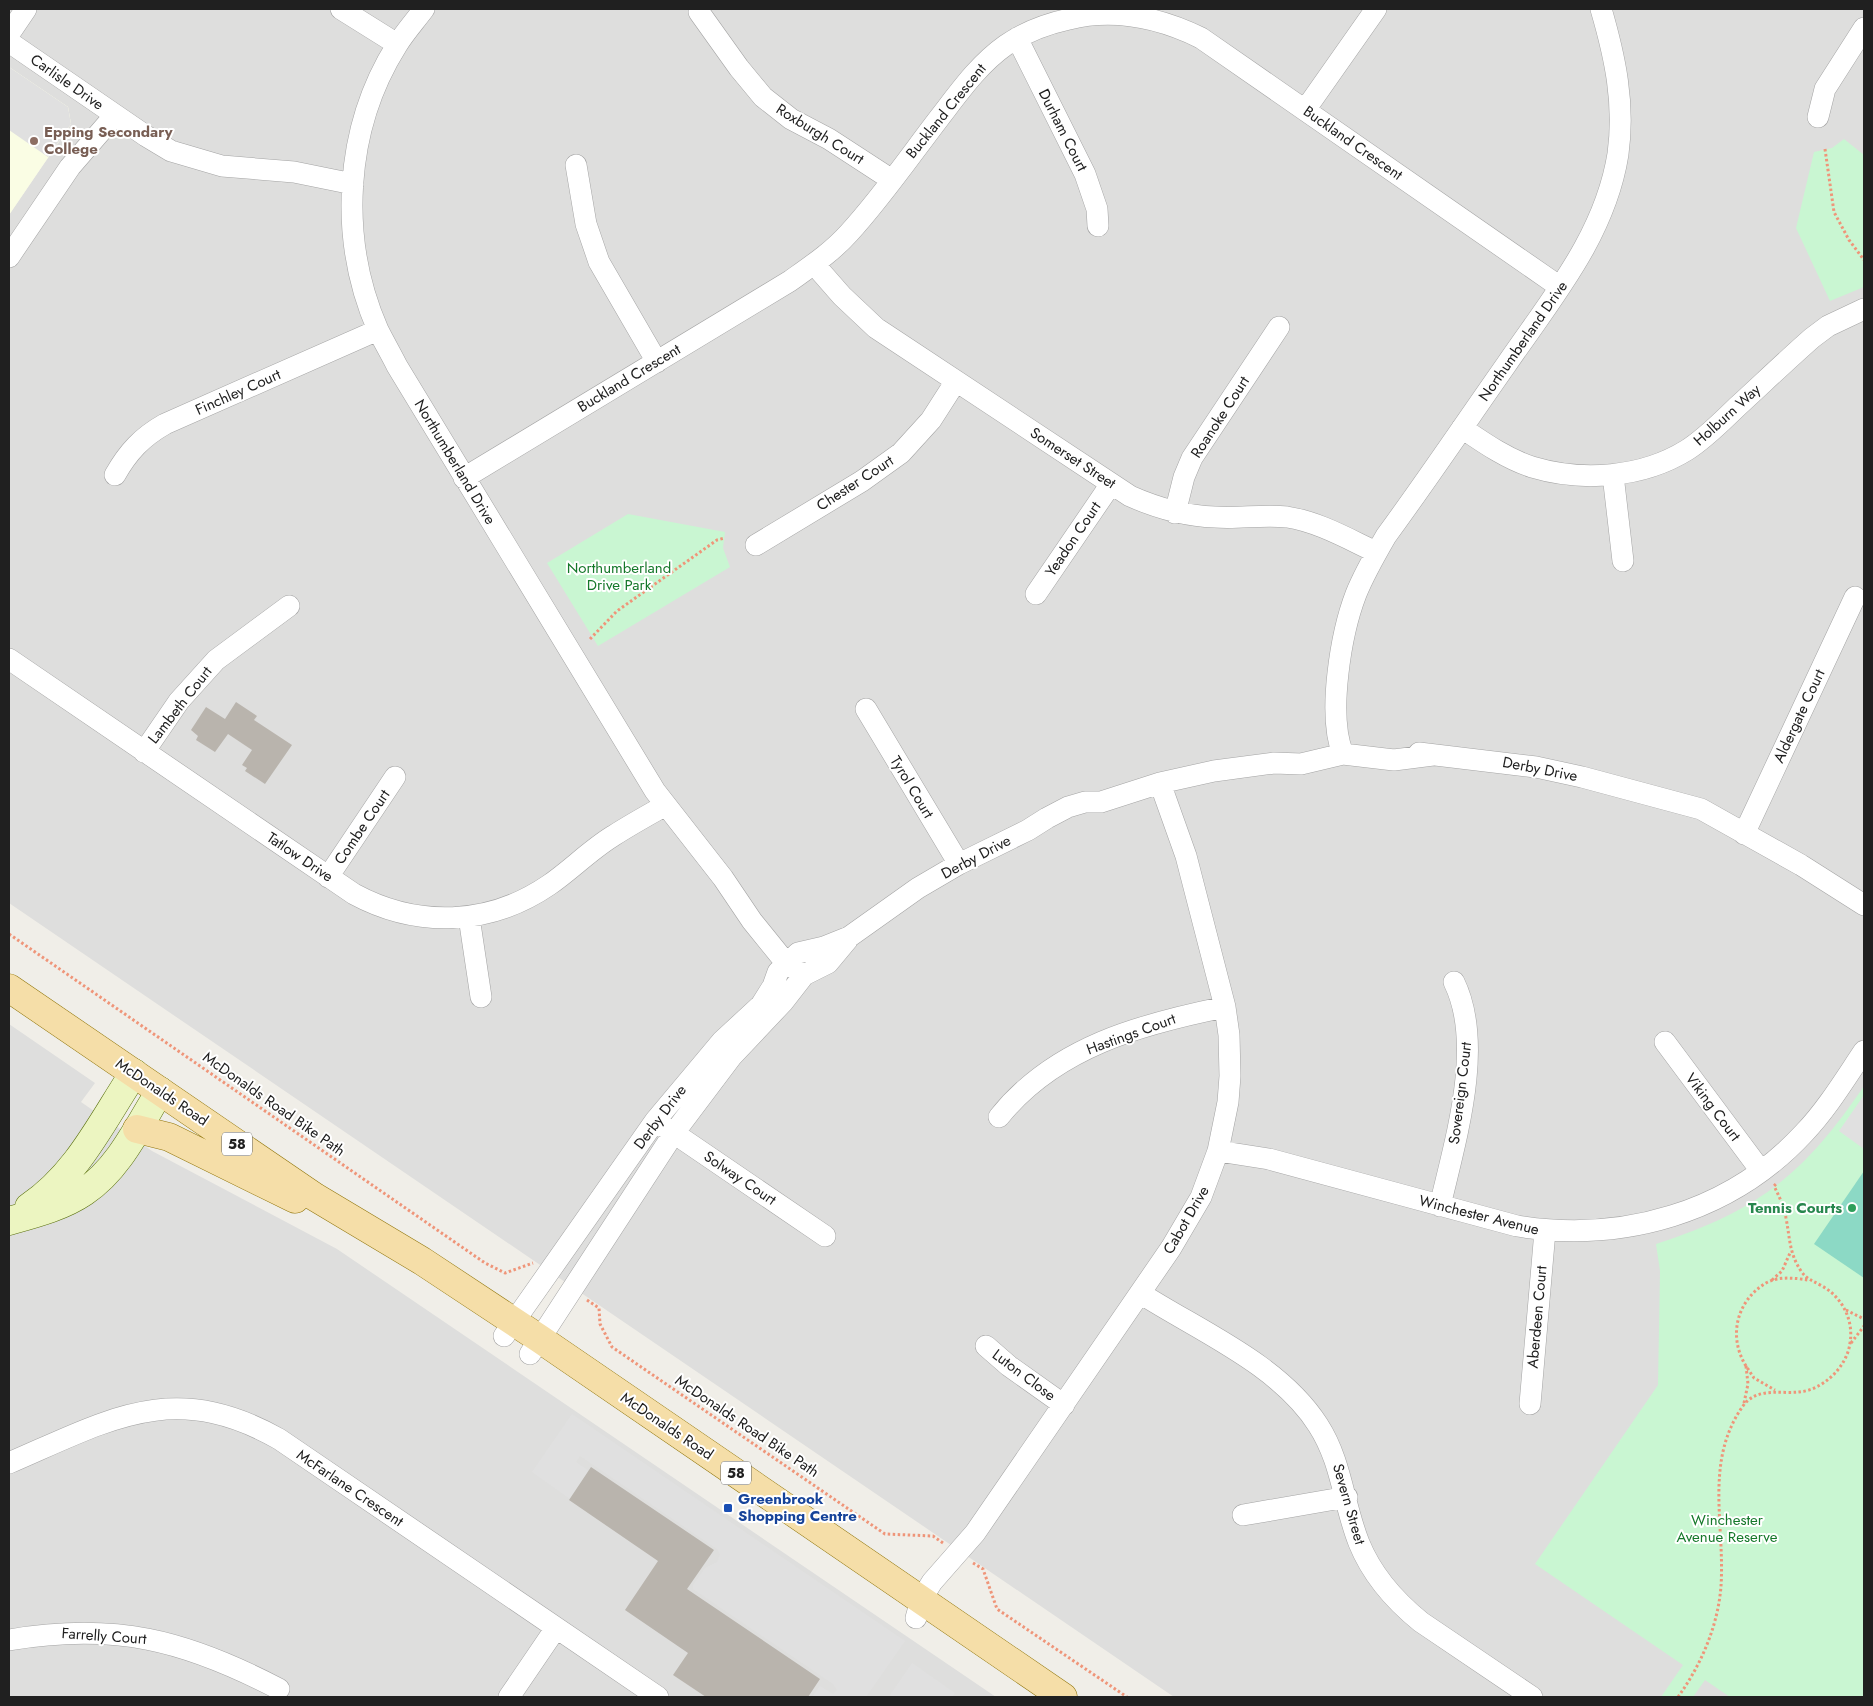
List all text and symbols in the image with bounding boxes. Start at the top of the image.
street label: Carlisle Drive [26,49,108,116]
street label: Buckland Crescent [901,58,992,163]
street label: Durham Court [1033,85,1093,175]
street label: Roxburgh Court [772,98,869,170]
street label: Buckland Crescent [1299,100,1408,186]
place label: Epping Secondary College [44,121,173,160]
marker: Epping Secondary College [28,135,40,147]
street label: Northumberland Drive [1473,276,1573,406]
street label: Buckland Crescent [573,338,685,418]
street label: Finchley Court [192,363,285,421]
street label: Roanoke Court [1185,371,1255,462]
street label: Holburn Way [1689,379,1766,451]
street label: Northumberland Drive [409,395,501,529]
street label: Somerset Street [1026,422,1121,494]
street label: Chester Court [812,450,898,516]
street label: Yeadon Court [1040,497,1106,581]
park label: Northumberland Drive Park [567,557,671,596]
street label: Lambeth Court [143,661,218,748]
street label: Aldergate Court [1768,665,1831,767]
street label: Derby Drive [1501,751,1580,787]
street label: Tyrol Court [885,752,939,823]
street label: Combe Court [329,785,395,869]
street label: Tatlow Drive [262,827,338,887]
street label: Derby Drive [937,829,1015,885]
street label: Hastings Court [1083,1008,1179,1060]
street label: Sovereign Court [1443,1040,1477,1145]
street label: McDonalds Road Bike Path [198,1046,350,1162]
street label: McDonalds Road [111,1053,213,1131]
street label: Viking Court [1680,1068,1746,1146]
street label: Derby Drive [628,1080,692,1154]
road number: 58 [222,1132,252,1156]
street label: Solway Court [699,1146,781,1211]
street label: Cabot Drive [1158,1181,1215,1258]
street label: Winchester Avenue [1417,1189,1542,1241]
place label: Tennis Courts [1748,1197,1842,1219]
marker: Tennis Courts [1846,1202,1858,1214]
street label: Aberdeen Court [1522,1264,1552,1369]
street label: Luton Close [988,1344,1060,1406]
street label: McDonalds Road Bike Path [671,1369,823,1483]
street label: McDonalds Road [616,1387,718,1465]
street label: McFarlane Crescent [292,1444,408,1532]
street label: Severn Street [1327,1461,1371,1547]
road number: 58 [721,1462,751,1485]
place label: Greenbrook Shopping Centre [738,1488,857,1527]
marker: Greenbrook Shopping Centre [722,1502,734,1514]
park label: Winchester Avenue Reserve [1677,1509,1778,1548]
street label: Farrelly Court [61,1622,148,1650]

